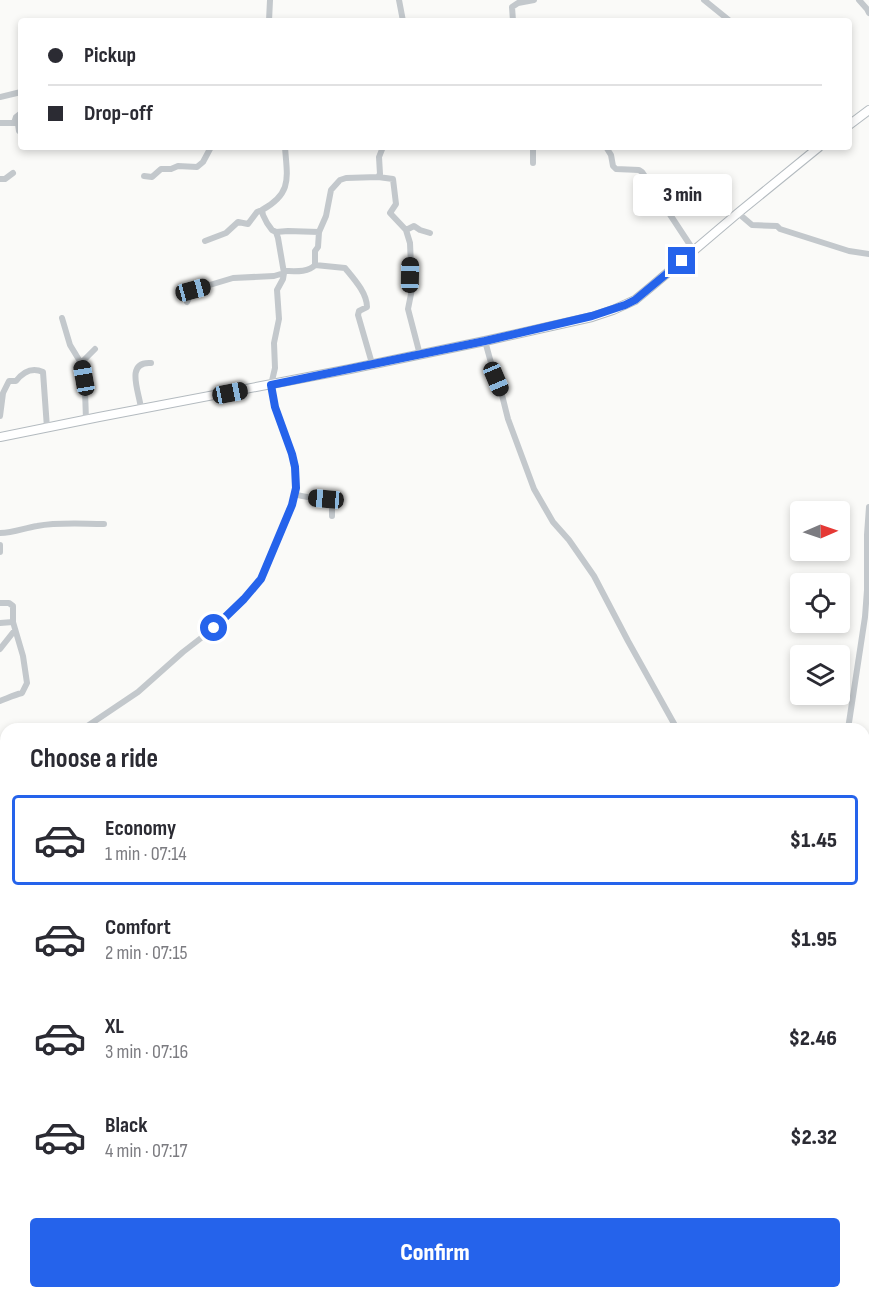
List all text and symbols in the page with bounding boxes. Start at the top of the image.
text: Pickup [84,42,136,69]
text: Drop-off [84,100,153,127]
callout: 3 min [632,174,732,216]
text: 3 min [663,183,702,207]
route end [668,247,695,274]
car [401,257,419,293]
car [173,277,213,303]
car [72,359,96,397]
car [481,359,511,399]
car [211,381,249,405]
car [307,488,345,510]
north arrow [790,501,850,561]
map controls [790,501,850,705]
button: locate [790,573,850,633]
route start [200,614,227,641]
button: layers [790,645,850,705]
text: Choose a ride [30,743,158,775]
icon: car [33,813,87,867]
text: Economy [105,815,176,842]
text: $1.45 [790,827,837,854]
text: 1 min · 07:14 [105,842,187,866]
icon: car [33,912,87,966]
text: Comfort [105,914,171,941]
text: $1.95 [790,926,837,953]
text: 2 min · 07:15 [105,941,187,965]
icon: car [33,1011,87,1065]
text: XL [105,1013,124,1040]
text: $2.46 [789,1025,837,1052]
text: 3 min · 07:16 [105,1040,188,1064]
icon: car [33,1110,87,1164]
text: Black [105,1112,147,1139]
text: $2.32 [790,1124,837,1151]
text: 4 min · 07:17 [105,1139,187,1163]
button: Confirm [30,1218,840,1287]

